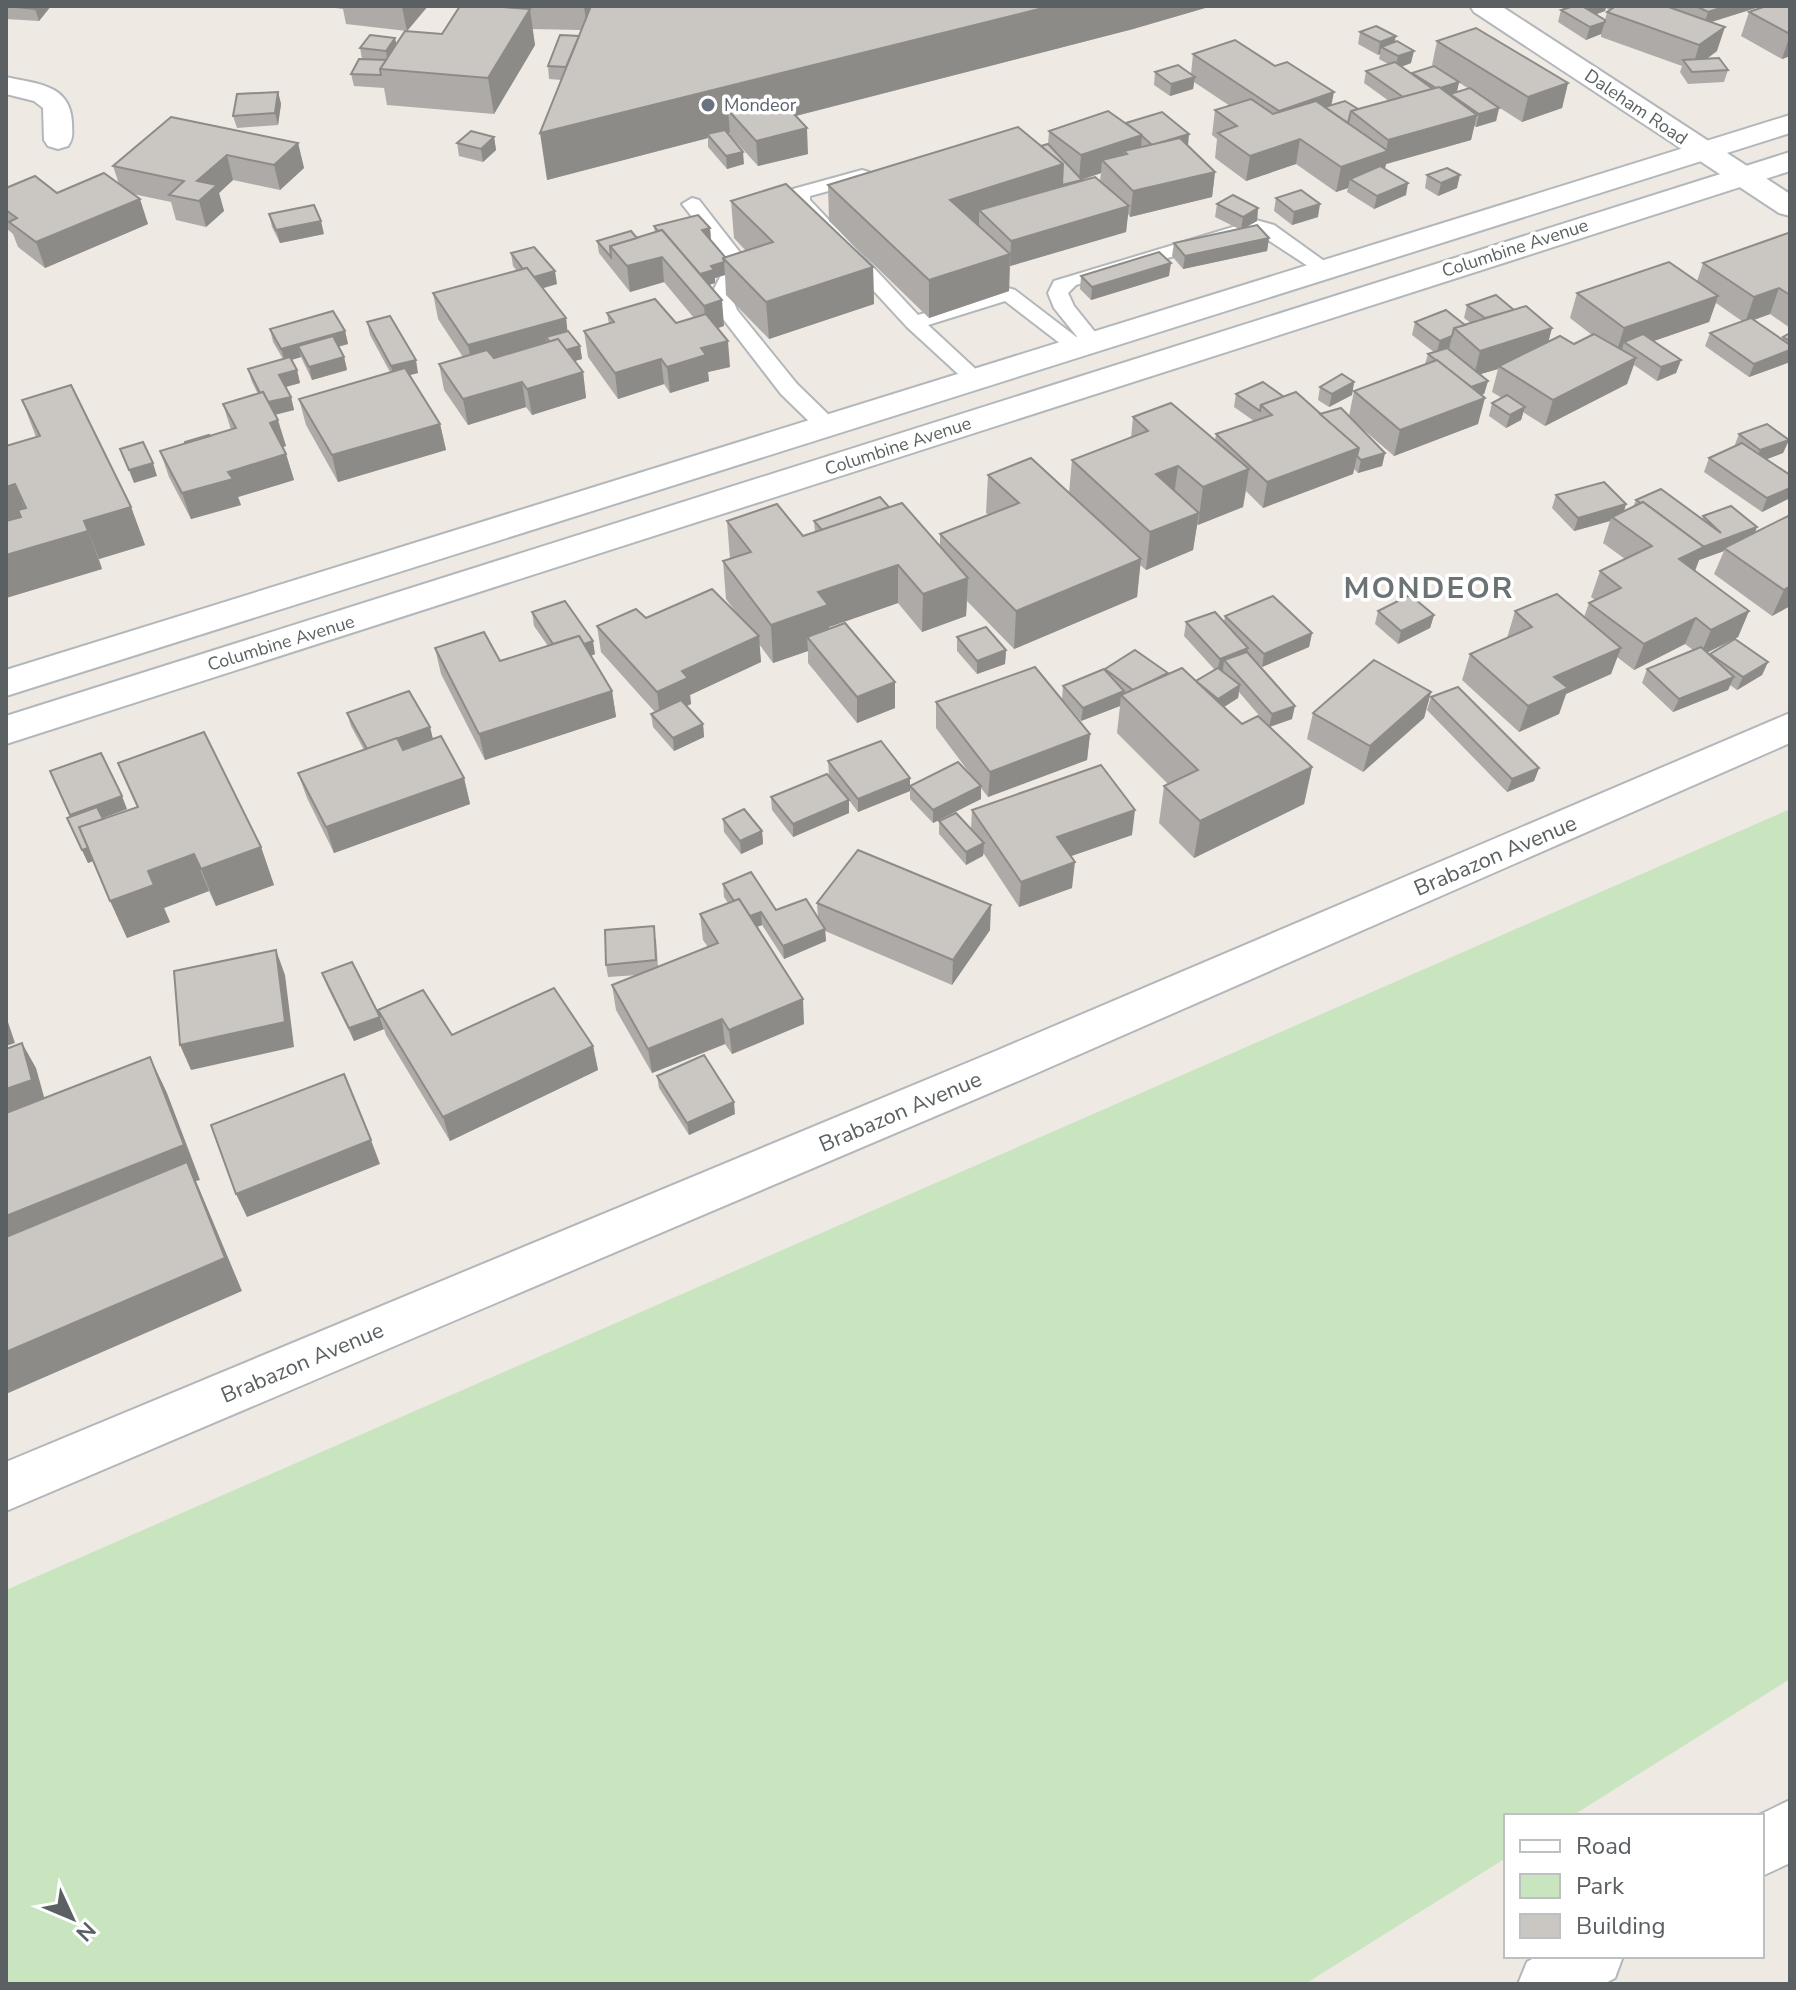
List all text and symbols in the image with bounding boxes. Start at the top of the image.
street label: Daleham Road [1580,64,1692,150]
place label: Mondeor [724,93,797,117]
marker: Mondeor [699,96,717,114]
street label: Columbine Avenue [1439,213,1591,283]
street label: Columbine Avenue [822,411,974,481]
district label: MONDEOR [1344,568,1514,609]
street label: Columbine Avenue [204,609,358,677]
street label: Brabazon Avenue [1409,808,1581,904]
street label: Brabazon Avenue [814,1064,986,1160]
street label: Brabazon Avenue [216,1315,388,1411]
legend [1504,1814,1764,1958]
text: Road [1576,1830,1632,1862]
text: Park [1576,1870,1625,1902]
north arrow [32,1878,112,1958]
text: Building [1576,1910,1666,1942]
text: N [69,1915,102,1948]

